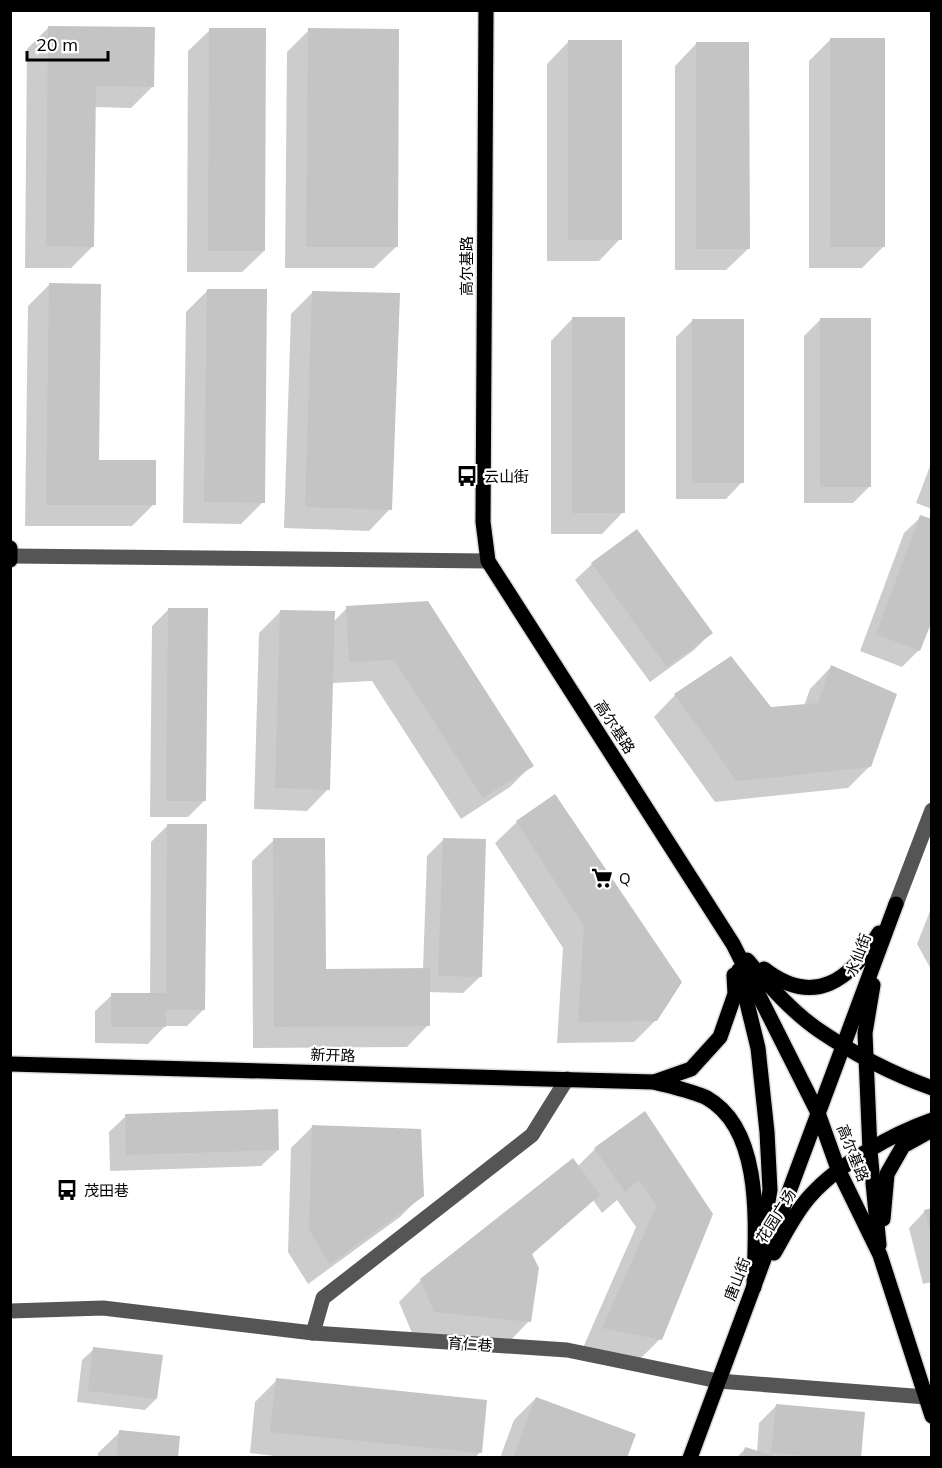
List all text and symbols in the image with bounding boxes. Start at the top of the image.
scale bar [27,24,108,62]
text: 20 m [36,33,78,56]
street label: 高尔基路 [457,236,476,296]
bus stop icon: 云山街 [455,464,479,488]
place label: 云山街 [484,467,529,486]
street label: 高尔基路 [591,697,639,757]
supermarket icon: Q [590,866,614,890]
place label: Q [619,869,631,888]
street label: 水仙街 [841,931,875,979]
street label: 新开路 [310,1045,356,1065]
street label: 高尔基路 [833,1122,873,1184]
bus stop icon: 茂田巷 [55,1178,79,1202]
place label: 茂田巷 [84,1181,129,1200]
street label: 花园广场 [752,1186,800,1246]
street label: 唐山街 [720,1255,754,1303]
street label: 育仁巷 [447,1333,493,1355]

